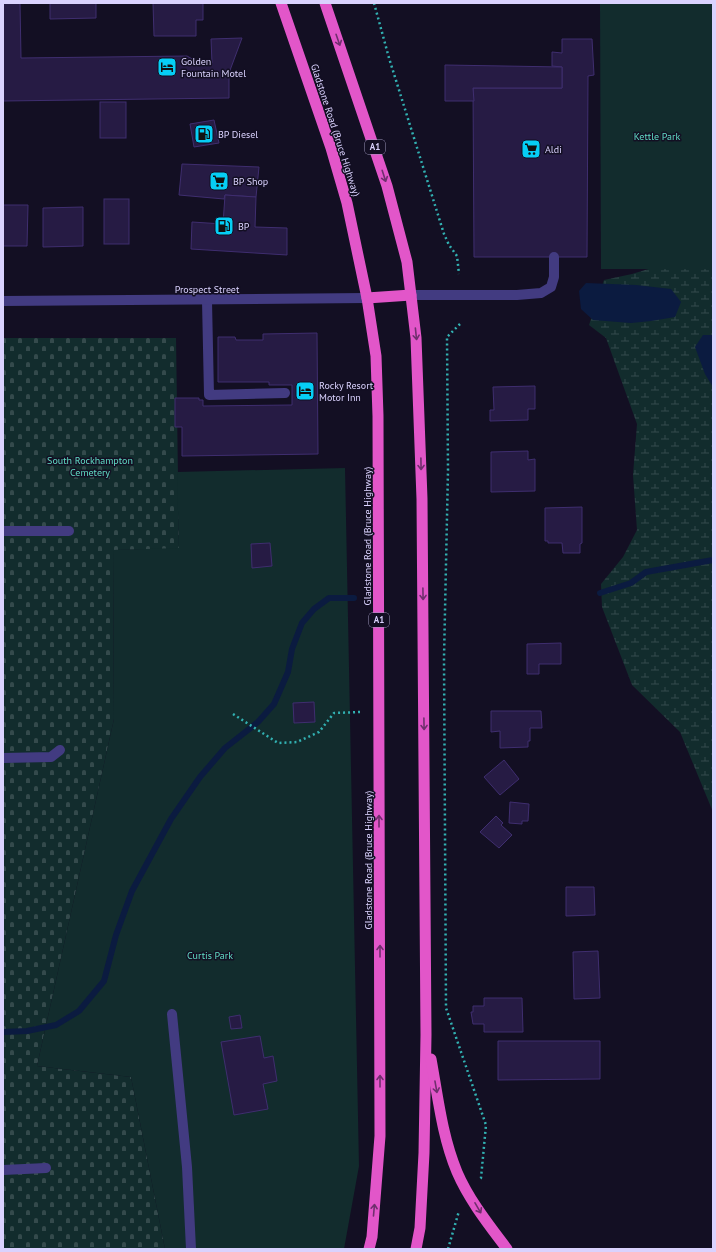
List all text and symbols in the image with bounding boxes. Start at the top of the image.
one-way arrow [334,34,342,46]
place label: Golden Fountain Motel [181,55,246,80]
hotel icon: Golden Fountain Motel [156,56,178,78]
street label: Gladstone Road (Bruce Highway) [308,62,363,198]
fuel station icon: BP Diesel [193,123,215,145]
place label: BP Diesel [218,128,258,141]
park label: Kettle Park [634,130,680,143]
supermarket icon: Aldi [520,138,542,160]
road number: A1 [365,140,385,154]
place label: Aldi [545,143,562,156]
supermarket icon: BP Shop [208,170,230,192]
one-way arrow [381,170,389,182]
place label: BP Shop [233,175,268,188]
fuel station icon: BP [213,215,235,237]
place label: BP [238,220,250,233]
street label: Prospect Street [175,283,240,296]
one-way arrow [412,327,419,340]
place label: Rocky Resort Motor Inn [319,379,374,404]
hotel icon: Rocky Resort Motor Inn [294,380,316,402]
park label: South Rockhampton Cemetery [47,454,133,479]
one-way arrow [417,457,425,470]
street label: Gladstone Road (Bruce Highway) [361,466,374,605]
one-way arrow [419,587,427,600]
road number: A1 [369,613,389,627]
one-way arrow [420,717,428,730]
street label: Gladstone Road (Bruce Highway) [362,790,375,929]
one-way arrow [376,815,383,828]
one-way arrow [376,945,384,958]
park label: Curtis Park [187,949,233,962]
one-way arrow [376,1075,384,1088]
one-way arrow [432,1080,440,1093]
one-way arrow [474,1202,482,1214]
one-way arrow [371,1204,378,1217]

